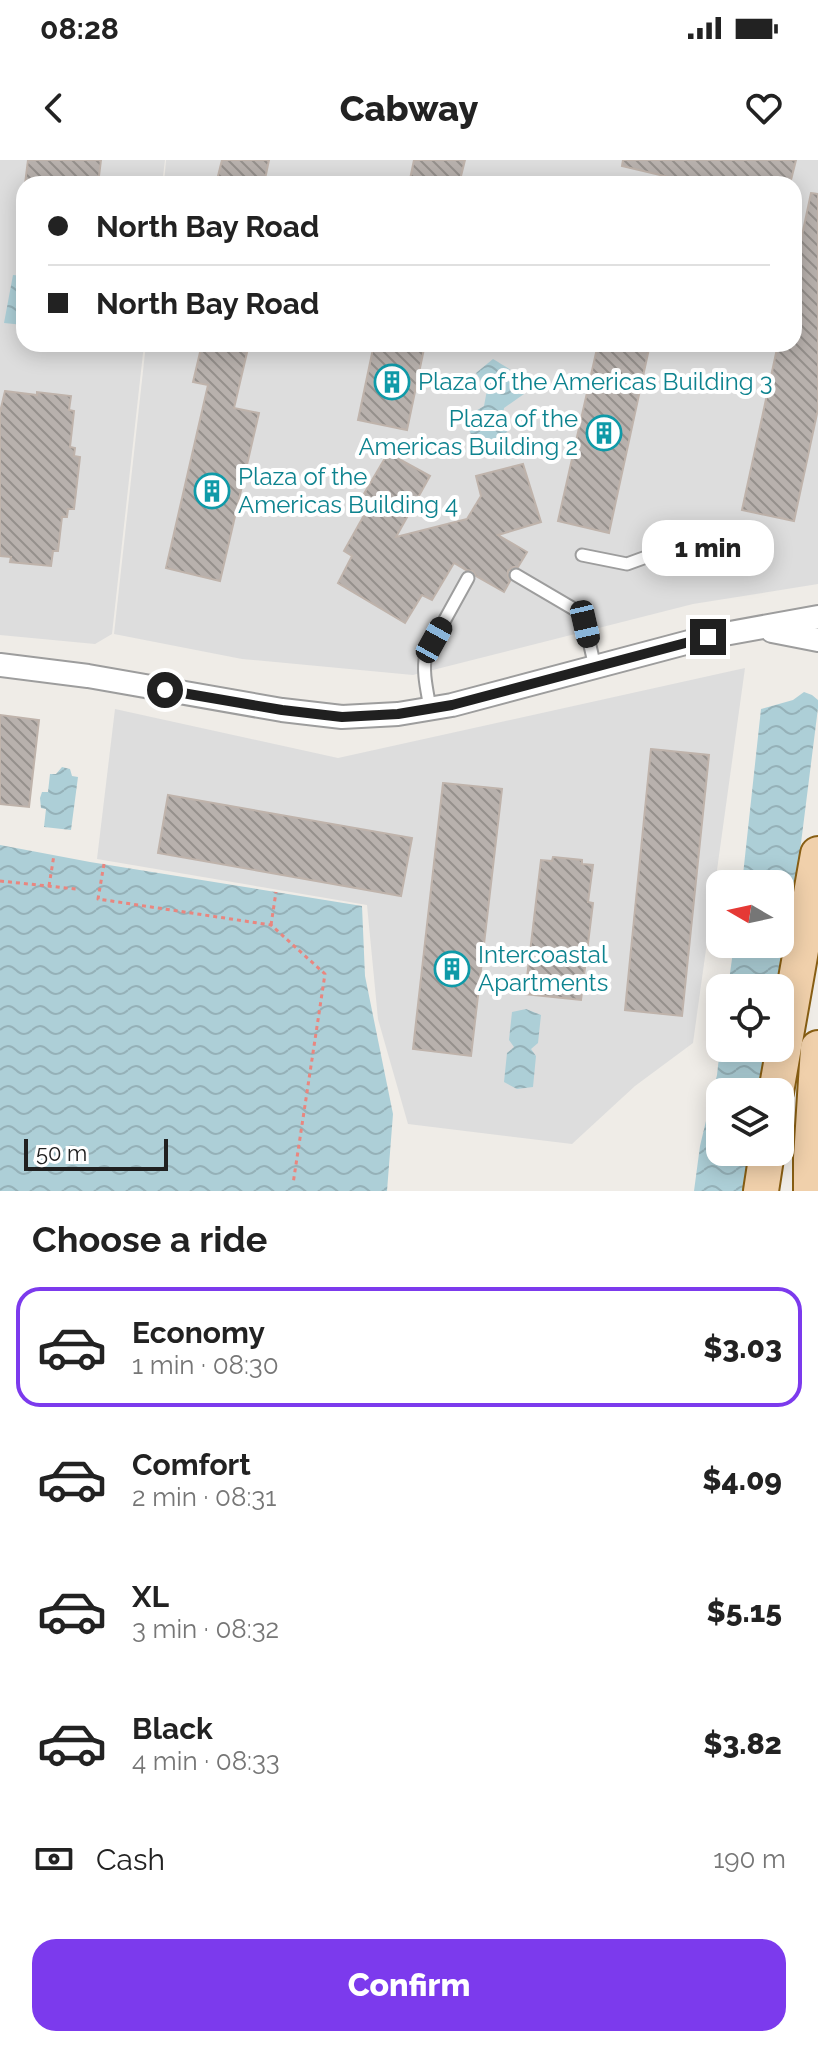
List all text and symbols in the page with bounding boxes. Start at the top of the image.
text: 08:28 [40,11,119,46]
icon: back [32,86,76,130]
icon: heart [742,86,786,130]
text: Cabway [340,87,478,129]
text: North Bay Road [96,209,319,244]
text: North Bay Road [96,286,319,321]
building icon: Plaza of the Americas Building 3 [373,363,411,401]
place label: Plaza of the Americas Building 3 [418,367,773,396]
place label: Plaza of the Americas Building 2 [358,404,578,461]
building icon: Plaza of the Americas Building 2 [585,414,623,452]
place label: Plaza of the Americas Building 4 [238,462,458,519]
building icon: Plaza of the Americas Building 4 [193,472,231,510]
callout: 1 min [642,521,774,577]
text: 1 min [675,533,741,563]
car [568,598,602,650]
car [412,613,456,667]
route end [690,619,726,655]
route start [147,672,183,708]
north arrow [706,870,794,958]
map controls [706,870,794,1166]
place label: Intercoastal Apartments [478,940,608,997]
building icon: Intercoastal Apartments [433,950,471,988]
button: locate [706,974,794,1062]
button: layers [706,1078,794,1166]
scale bar [24,1135,168,1171]
text: 50 m [36,1140,87,1166]
text: Choose a ride [32,1218,267,1260]
icon: car [36,1311,108,1383]
text: Economy [132,1315,265,1350]
text: $3.03 [703,1330,782,1365]
text: 1 min · 08:30 [132,1350,279,1380]
icon: car [36,1443,108,1515]
text: Comfort [132,1447,251,1482]
text: $4.09 [702,1462,782,1497]
text: 2 min · 08:31 [132,1482,276,1512]
icon: car [36,1575,108,1647]
text: XL [132,1579,169,1614]
text: $5.15 [707,1594,782,1629]
text: 3 min · 08:32 [132,1614,279,1644]
icon: car [36,1707,108,1779]
text: Black [132,1711,213,1746]
text: $3.82 [703,1726,782,1761]
text: 4 min · 08:33 [132,1746,280,1776]
icon: cash [32,1837,76,1881]
text: Cash [96,1842,165,1877]
text: 190 m [713,1844,786,1874]
button: Confirm [32,1939,786,2031]

